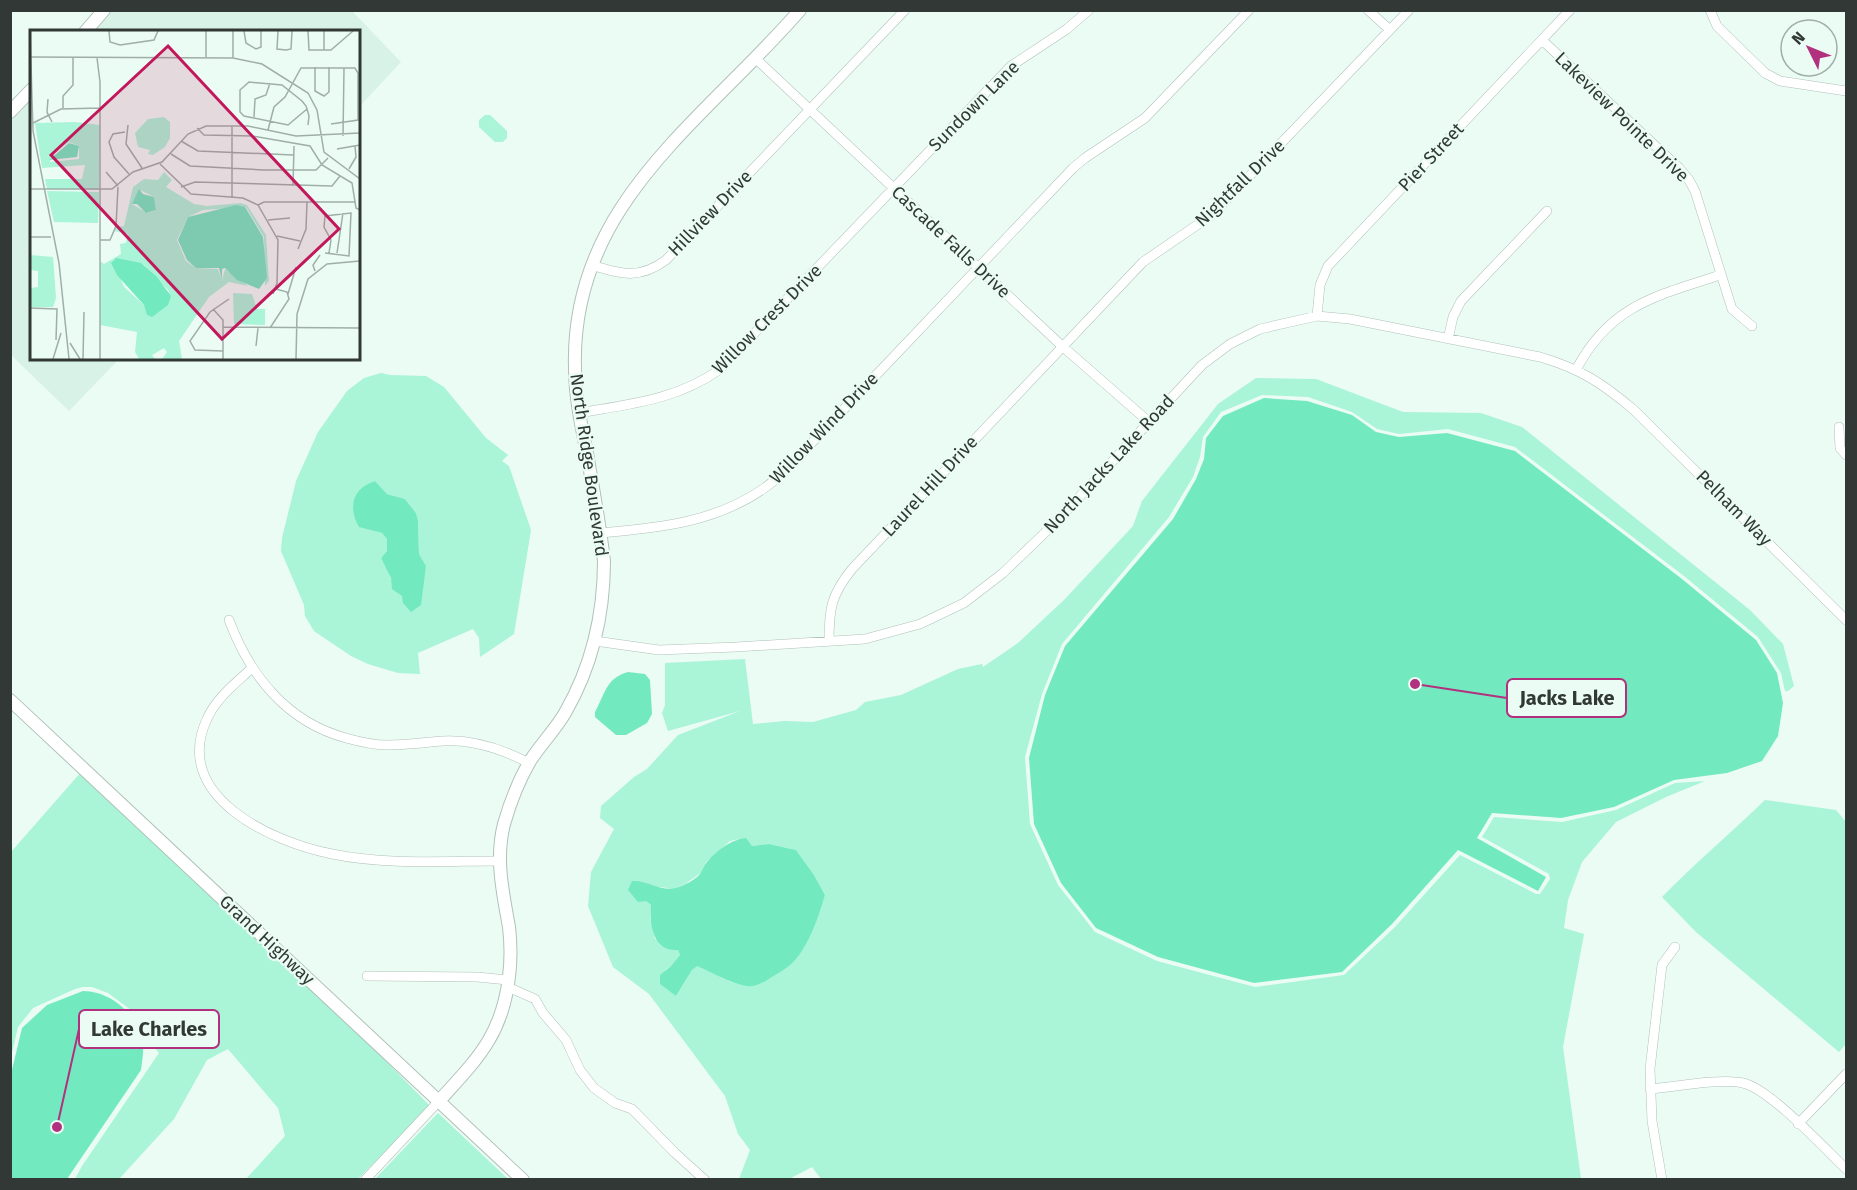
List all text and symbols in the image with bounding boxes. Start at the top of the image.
north arrow [1779,18,1839,78]
text: N [1788,28,1809,48]
inset map [30,30,360,360]
street label: Lakeview Pointe Drive [1550,47,1694,187]
street label: Sundown Lane [924,56,1024,156]
street label: Pier Street [1394,118,1469,196]
street label: Nightfall Drive [1190,135,1290,231]
street label: Hillview Drive [663,165,757,261]
street label: Cascade Falls Drive [887,181,1015,303]
street label: Willow Crest Drive [707,259,827,379]
street label: Willow Wind Drive [765,368,883,488]
street label: North Ridge Boulevard [565,372,613,558]
street label: North Jacks Lake Road [1039,390,1179,538]
street label: Laurel Hill Drive [878,431,982,541]
street label: Pelham Way [1691,465,1777,551]
callout: Jacks Lake [1507,679,1626,717]
text: Jacks Lake [1518,686,1615,710]
street label: Grand Highway [215,890,319,990]
callout: Lake Charles [79,1010,219,1048]
text: Lake Charles [91,1017,207,1041]

